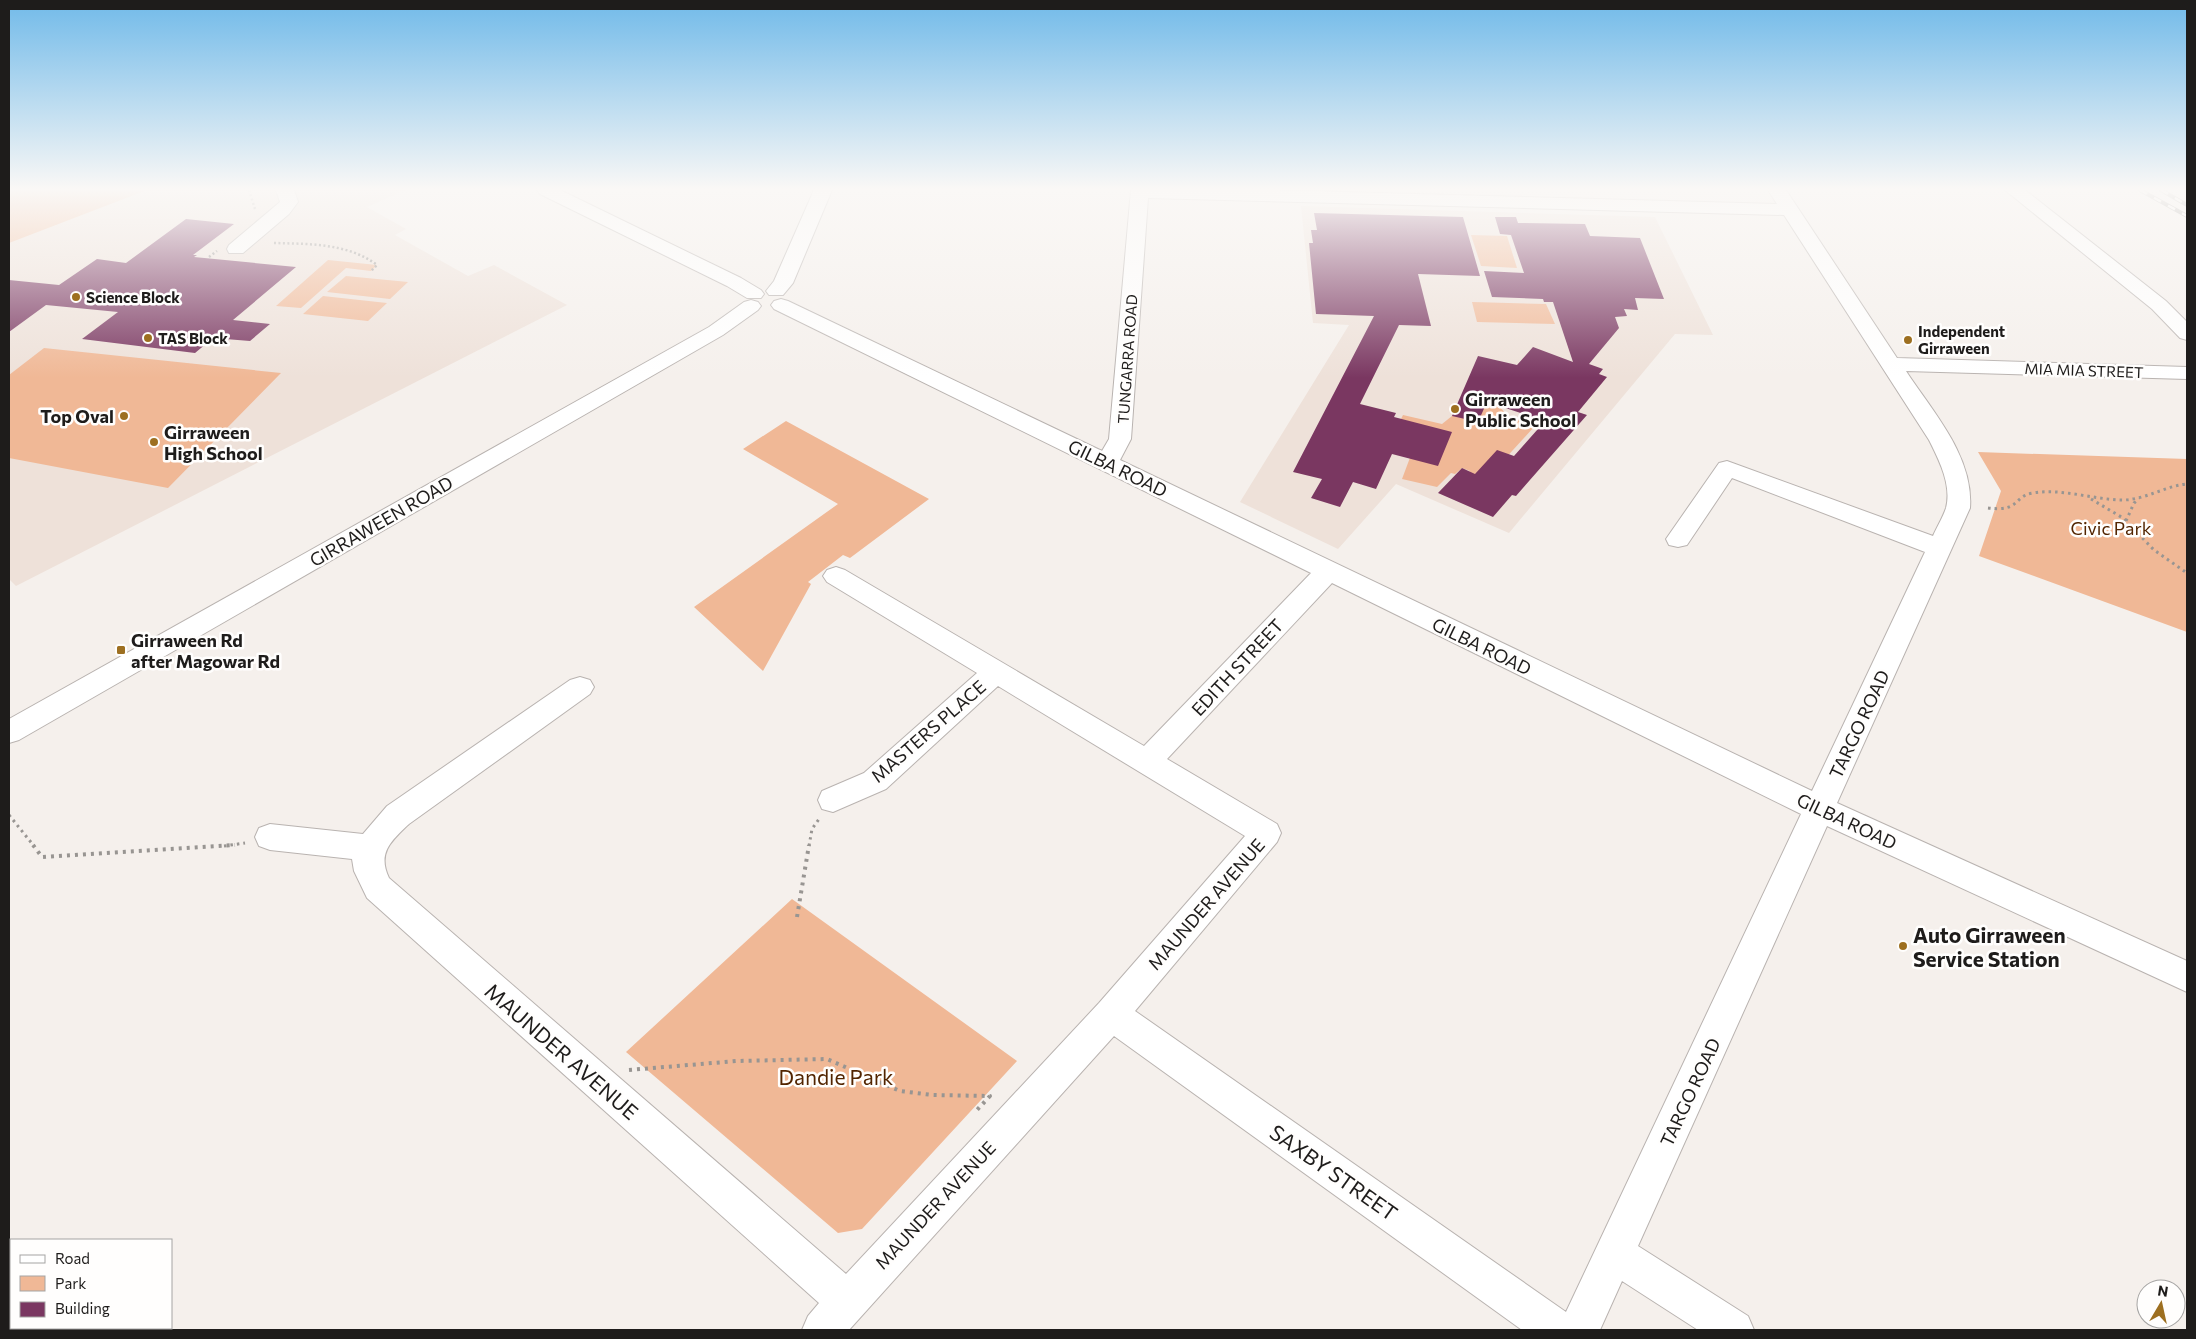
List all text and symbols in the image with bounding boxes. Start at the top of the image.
place label: Science Block [86,288,180,306]
marker: Science Block [70,291,82,303]
street label: TUNGARRA ROAD [1114,294,1140,424]
place label: Independent Girraween [1918,322,2005,357]
place label: TAS Block [158,329,228,347]
marker: TAS Block [142,332,154,344]
marker: Independent Girraween [1902,334,1914,346]
street label: MIA MIA STREET [2024,359,2144,381]
place label: Girraween Public School [1465,388,1576,431]
marker: Girraween Public School [1449,403,1461,415]
place label: Top Oval [40,405,114,427]
marker: Top Oval [118,410,130,422]
place label: Girraween High School [164,421,263,464]
street label: GILBA ROAD [1065,435,1171,501]
marker: Girraween High School [148,436,160,448]
street label: GIRRAWEEN ROAD [305,471,457,571]
park label: Civic Park [2071,517,2152,539]
street label: GILBA ROAD [1429,613,1535,679]
street label: EDITH STREET [1187,614,1287,720]
place label: Girraween Rd after Magowar Rd [131,629,280,672]
marker: Girraween Rd after Magowar Rd [115,644,127,656]
street label: TARGO ROAD [1824,666,1894,782]
street label: MASTERS PLACE [866,675,990,787]
street label: GILBA ROAD [1794,788,1900,854]
street label: MAUNDER AVENUE [1143,834,1269,974]
place label: Auto Girraween Service Station [1913,922,2066,971]
marker: Auto Girraween Service Station [1897,940,1909,952]
street label: MAUNDER AVENUE [480,978,644,1124]
street label: TARGO ROAD [1655,1034,1725,1150]
park label: Dandie Park [778,1064,894,1089]
street label: SAXBY STREET [1265,1119,1403,1225]
street label: MAUNDER AVENUE [870,1136,1000,1274]
legend [10,1239,172,1329]
text: Road [55,1249,90,1267]
text: Park [55,1274,86,1292]
north arrow [2136,1279,2186,1329]
text: N [2157,1281,2170,1300]
text: Building [55,1299,110,1317]

